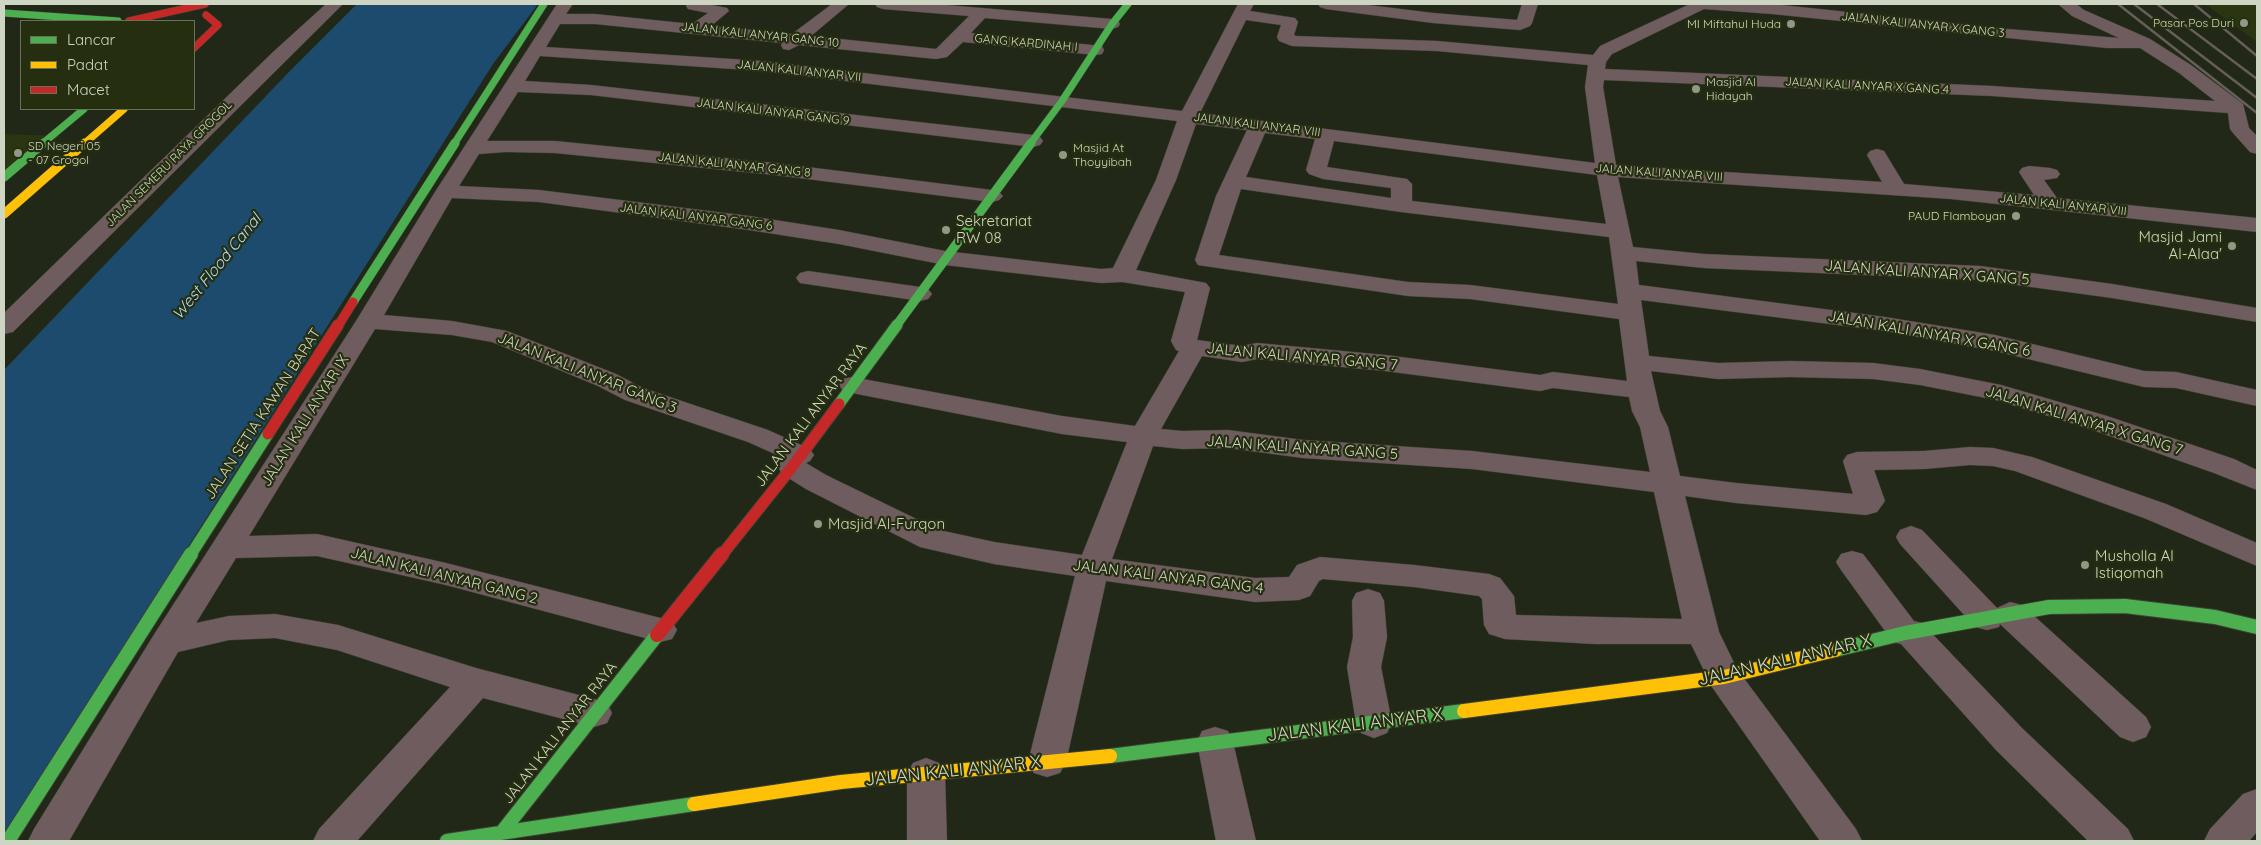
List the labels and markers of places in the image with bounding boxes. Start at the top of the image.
place label: Pasar Pos Duri [2153,16,2234,30]
place label: MI Miftahul Huda [1687,17,1781,31]
marker: Pasar Pos Duri [2238,17,2250,29]
marker: MI Miftahul Huda [1785,18,1797,30]
place label: Masjid Al Hidayah [1706,75,1756,103]
marker: Masjid Al Hidayah [1690,83,1702,95]
place label: SD Negeri 05 - 07 Grogol [28,139,100,167]
place label: Masjid At Thoyyibah [1073,141,1132,169]
marker: SD Negeri 05 - 07 Grogol [12,147,24,159]
marker: Masjid At Thoyyibah [1057,149,1069,161]
place label: PAUD Flamboyan [1908,209,2006,223]
marker: PAUD Flamboyan [2010,210,2022,222]
place label: Sekretariat RW 08 [956,212,1032,247]
marker: Sekretariat RW 08 [940,224,952,236]
place label: Masjid Jami Al-Alaa' [2138,228,2222,263]
marker: Masjid Jami Al-Alaa' [2226,240,2238,252]
place label: Masjid Al-Furqon [828,515,945,533]
marker: Masjid Al-Furqon [812,518,824,530]
place label: Musholla Al Istiqomah [2095,547,2174,582]
marker: Musholla Al Istiqomah [2079,559,2091,571]

